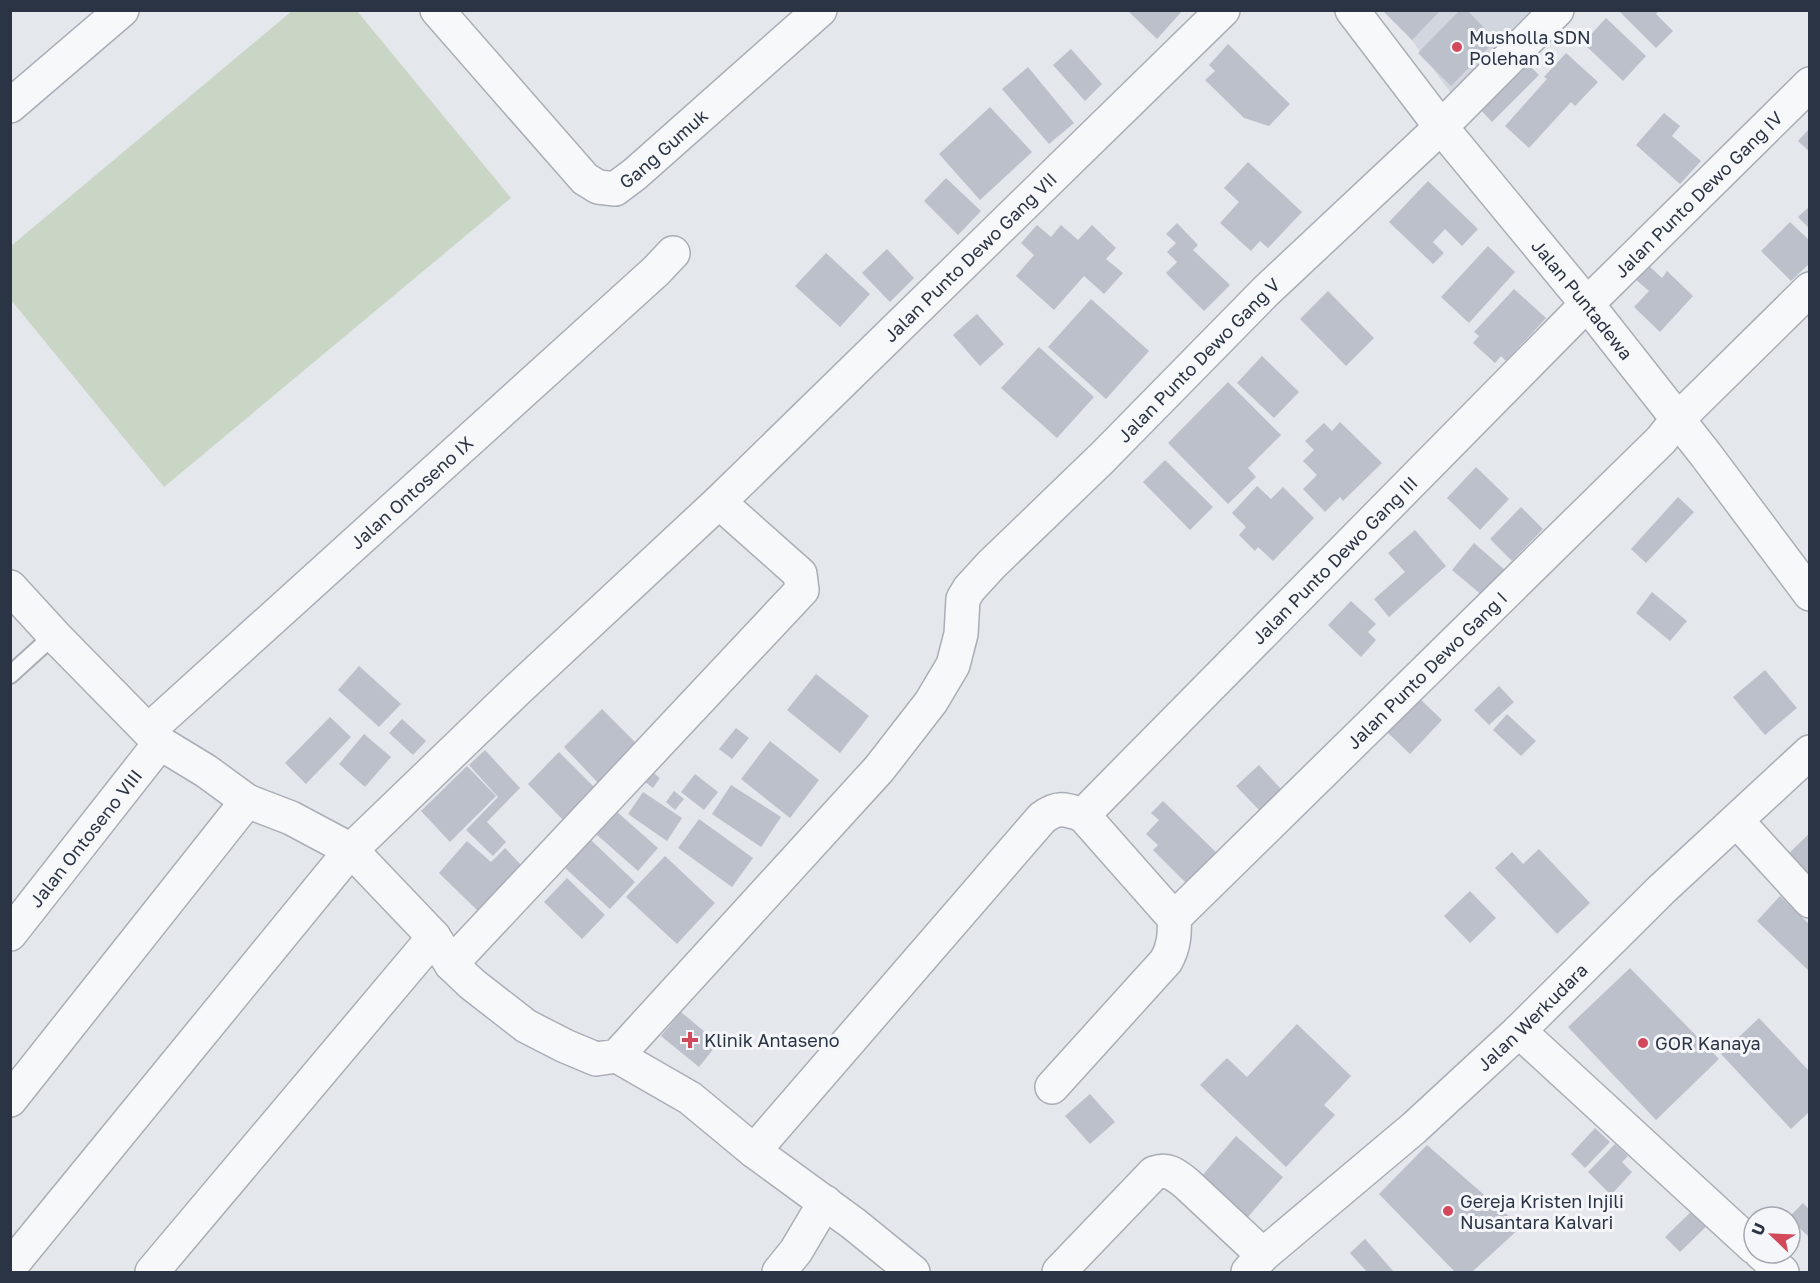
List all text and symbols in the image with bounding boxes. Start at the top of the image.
place label: Musholla SDN Polehan 3 [1469,26,1591,69]
marker: Musholla SDN Polehan 3 [1450,40,1464,54]
street label: Gang Gumuk [615,104,712,193]
street label: Jalan Punto Dewo Gang IV [1609,106,1787,282]
street label: Jalan Punto Dewo Gang VII [879,168,1061,346]
street label: Jalan Puntadewa [1527,235,1638,364]
street label: Jalan Punto Dewo Gang V [1113,273,1284,447]
street label: Jalan Ontoseno IX [346,431,477,554]
street label: Jalan Punto Dewo Gang III [1247,472,1422,649]
street label: Jalan Punto Dewo Gang I [1342,587,1511,753]
street label: Jalan Ontoseno VIII [24,765,146,911]
street label: Jalan Werkudara [1472,959,1592,1075]
place label: Klinik Antaseno [704,1029,840,1051]
marker: Klinik Antaseno [681,1031,699,1049]
place label: GOR Kanaya [1655,1032,1761,1054]
marker: GOR Kanaya [1636,1036,1650,1050]
place label: Gereja Kristen Injili Nusantara Kalvari [1460,1190,1624,1233]
marker: Gereja Kristen Injili Nusantara Kalvari [1441,1204,1455,1218]
north arrow [1742,1205,1802,1265]
text: U [1747,1220,1770,1238]

